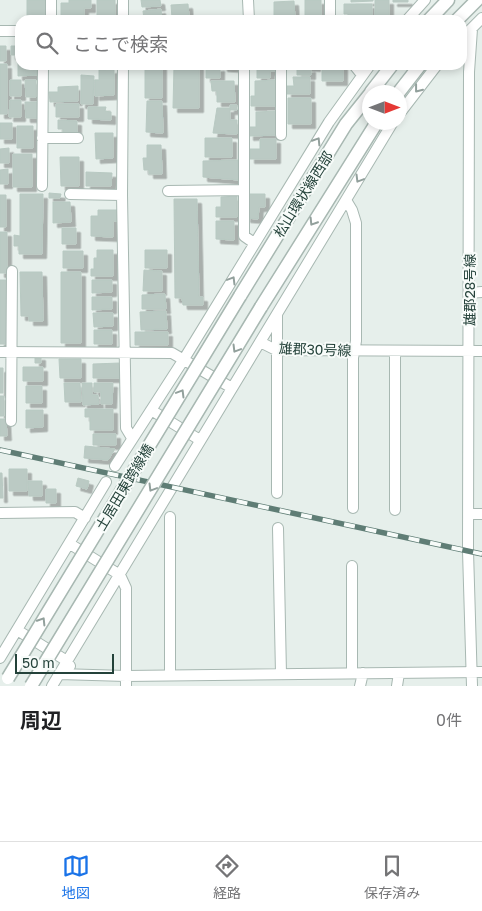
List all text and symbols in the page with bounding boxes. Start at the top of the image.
search box [15,15,467,70]
icon: search [33,29,61,57]
text: ここで検索 [73,32,168,55]
one-way arrow [416,83,424,92]
north arrow [362,85,407,130]
one-way arrow [310,137,320,146]
street label: 松山環状線西部 [270,148,336,240]
one-way arrow [355,174,365,183]
one-way arrow [310,217,320,226]
street label: 雄郡28号線 [461,254,478,326]
one-way arrow [225,276,235,285]
street label: 雄郡30号線 [278,339,352,359]
one-way arrow [232,343,242,352]
one-way arrow [175,389,185,398]
street label: 土居田東跨線橋 [91,441,157,533]
one-way arrow [148,482,158,491]
one-way arrow [36,618,46,627]
scale bar [15,651,114,674]
text: 50 m [22,654,55,671]
text: 周辺 [20,707,62,733]
text: 0件 [436,710,462,730]
tab: 地図 [62,852,90,902]
tab: 経路 [213,852,241,902]
tab: 保存済み [364,852,420,902]

